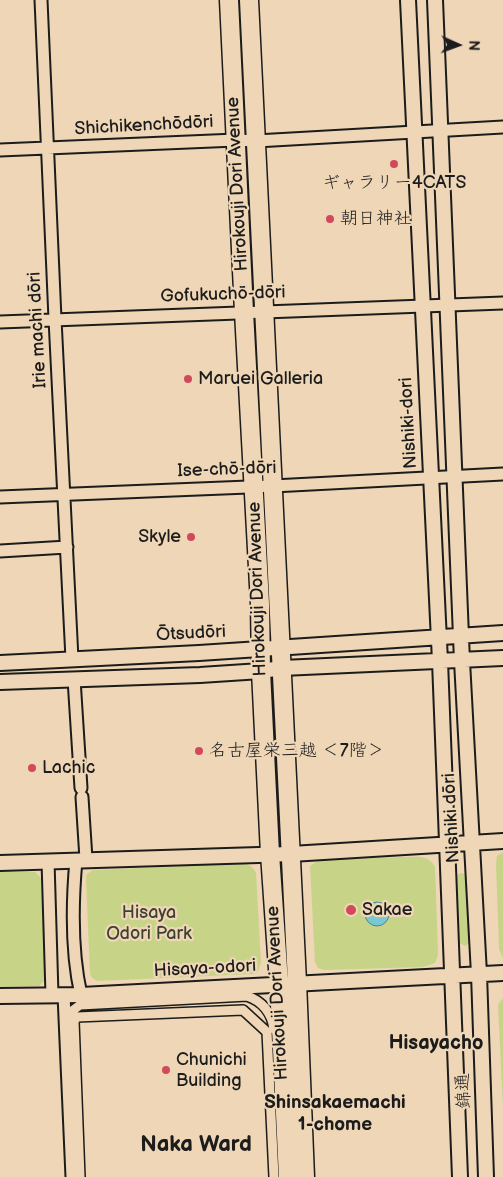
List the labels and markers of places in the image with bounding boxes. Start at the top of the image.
marker: ギャラリー4CATS [388,158,400,170]
place label: ギャラリー4CATS [322,172,466,194]
place label: 朝日神社 [340,208,412,230]
marker: 朝日神社 [324,213,336,225]
place label: Maruei Galleria [198,368,323,390]
marker: Maruei Galleria [182,373,194,385]
place label: Skyle [138,526,181,548]
marker: Skyle [185,531,197,543]
place label: 名古屋栄三越 ＜7階＞ [209,740,385,762]
marker: 名古屋栄三越 ＜7階＞ [193,745,205,757]
place label: Lachic [42,757,95,779]
marker: Lachic [26,762,38,774]
place label: Sakae [362,899,412,921]
marker: Sakae [344,903,358,917]
place label: Chunichi Building [176,1049,247,1092]
marker: Chunichi Building [160,1064,172,1076]

